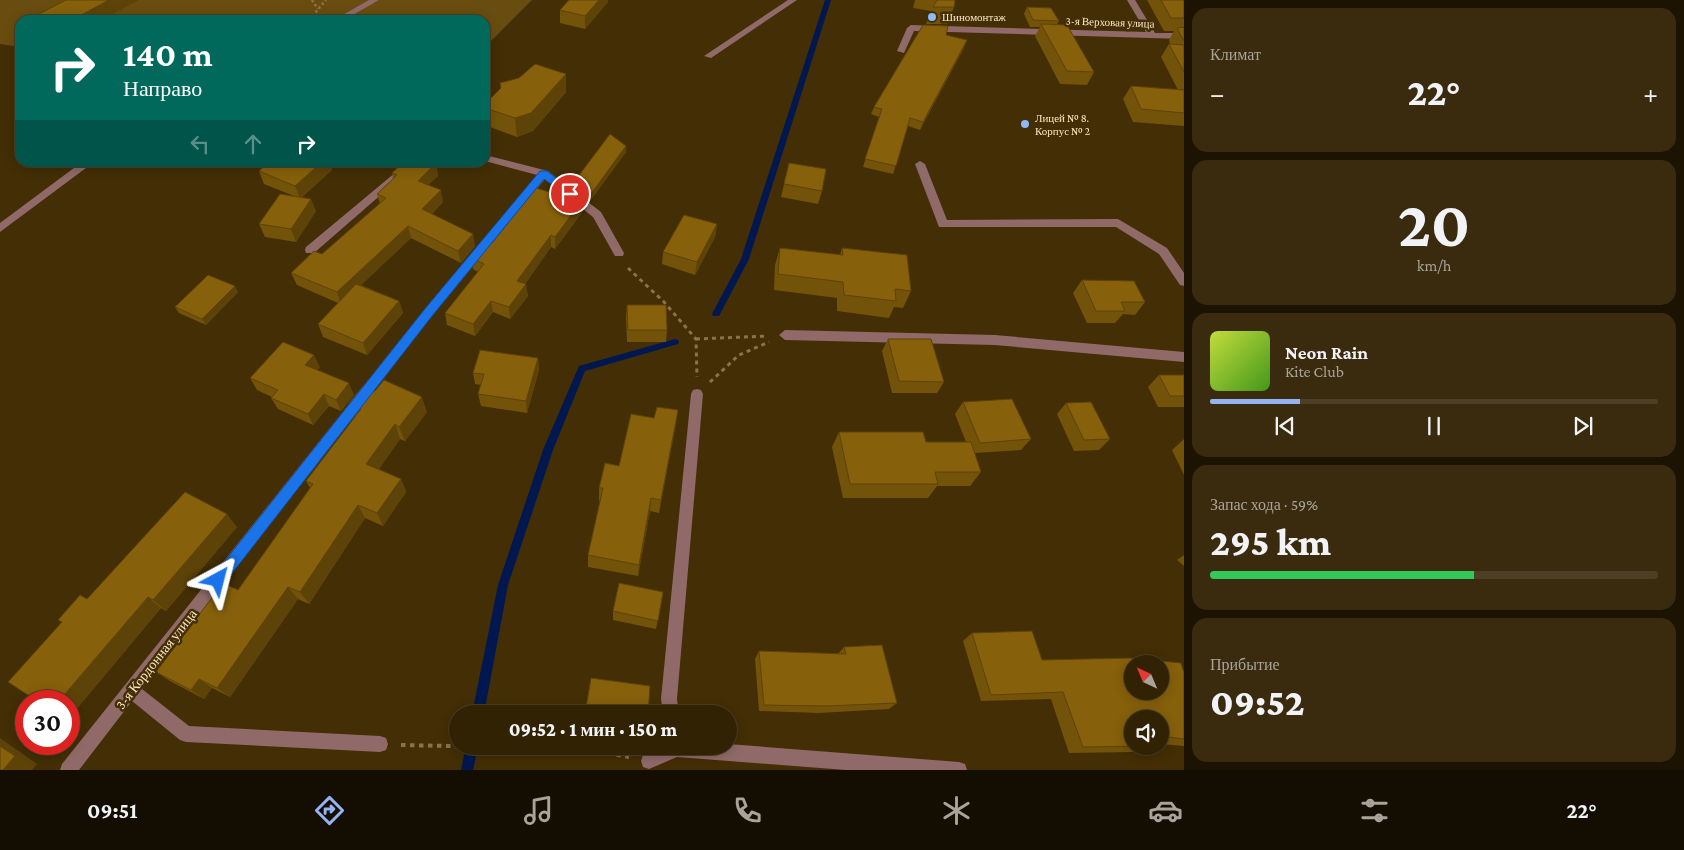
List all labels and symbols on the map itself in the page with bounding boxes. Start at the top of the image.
marker: Шиномонтаж [926,11,938,23]
place label: Шиномонтаж [942,11,1006,23]
street label: 3-я Верховая улица [1065,14,1155,30]
place label: Лицей № 8. Корпус № 2 [1035,112,1090,137]
marker: Лицей № 8. Корпус № 2 [1019,118,1031,130]
pin [549,173,591,215]
position arrow [191,553,243,605]
street label: 3-я Кордонная улица [112,605,200,712]
north arrow [1124,655,1169,700]
speed limit sign: 30 [15,690,80,755]

